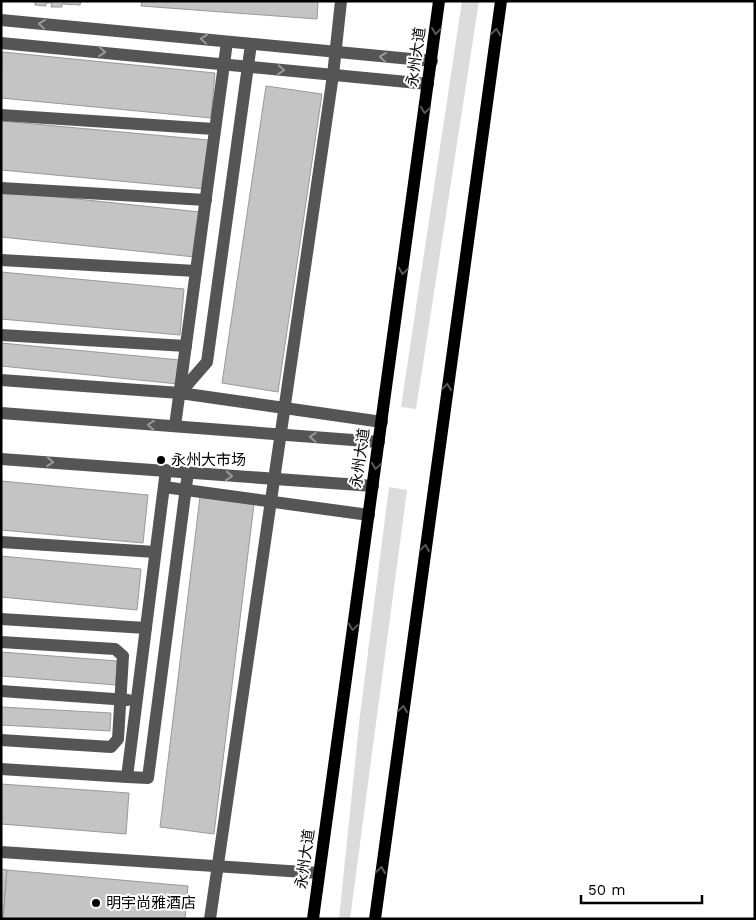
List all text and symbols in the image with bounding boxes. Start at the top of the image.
one-way arrow [38,18,46,29]
street label: 永州大道 [403,26,429,88]
one-way arrow [490,27,501,35]
one-way arrow [431,28,442,36]
one-way arrow [200,34,208,45]
one-way arrow [98,46,106,57]
one-way arrow [379,52,387,63]
one-way arrow [277,64,285,75]
one-way arrow [420,106,431,114]
one-way arrow [398,266,408,275]
one-way arrow [441,383,452,391]
one-way arrow [147,419,155,430]
street label: 永州大道 [347,427,373,489]
one-way arrow [309,431,317,442]
place label: 永州大市场 [171,451,246,469]
marker: 永州大市场 [155,454,167,466]
one-way arrow [46,457,54,468]
one-way arrow [371,462,381,471]
one-way arrow [226,470,234,481]
one-way arrow [419,544,430,552]
one-way arrow [349,623,359,632]
one-way arrow [397,705,408,713]
street label: 永州大道 [292,828,318,890]
one-way arrow [375,866,386,874]
scale bar [581,872,702,904]
text: 50 m [588,881,625,899]
place label: 明宇尚雅酒店 [106,894,196,912]
marker: 明宇尚雅酒店 [90,897,102,909]

